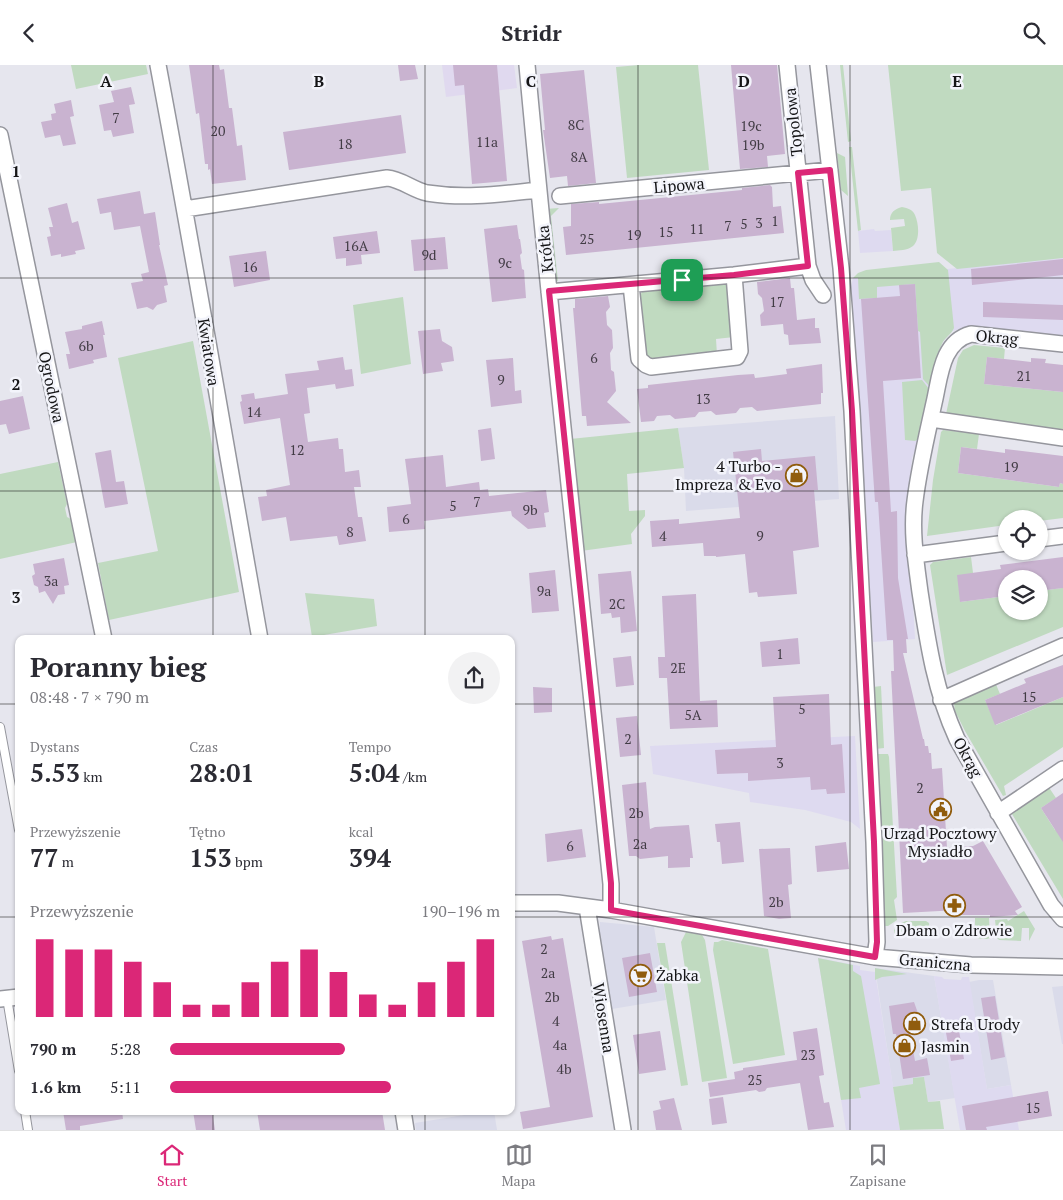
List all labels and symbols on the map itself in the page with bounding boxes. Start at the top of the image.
text: A [100,70,112,92]
text: B [314,70,324,92]
text: C [526,70,536,92]
text: D [738,70,750,92]
text: E [952,70,962,92]
street label: Topolowa [778,87,808,157]
house number: 7 [112,108,120,127]
house number: 8C [568,115,584,134]
house number: 19c [740,116,762,135]
house number: 20 [211,121,225,140]
house number: 11a [476,132,498,151]
house number: 18 [338,134,352,153]
house number: 19b [742,135,765,154]
house number: 8A [570,147,588,166]
text: 1 [11,160,21,182]
street label: Lipowa [653,172,705,198]
house number: 1 [771,211,779,230]
house number: 3 [755,213,763,232]
house number: 5 [740,214,748,233]
house number: 7 [724,216,732,235]
house number: 11 [690,219,704,238]
house number: 15 [659,222,673,241]
street label: Krótka [532,224,558,274]
house number: 19 [627,225,641,244]
house number: 25 [580,229,594,248]
house number: 16A [344,236,369,255]
house number: 9d [421,245,437,264]
house number: 9c [498,253,512,272]
house number: 16 [243,257,258,276]
pin [661,259,703,301]
house number: 17 [770,292,784,311]
street label: Kwiatowa [193,317,225,387]
street label: Okrąg [975,324,1020,350]
house number: 6b [78,336,94,355]
house number: 6 [590,348,598,367]
street label: Ogrodowa [34,349,70,425]
house number: 21 [1017,366,1031,385]
house number: 9 [497,370,505,389]
text: 2 [11,373,21,395]
house number: 13 [696,389,710,408]
house number: 14 [247,402,262,421]
house number: 12 [290,440,304,459]
place label: 4 Turbo - Impreza & Evo [675,455,781,495]
house number: 19 [1004,457,1018,476]
shop icon: 4 Turbo - Impreza & Evo [785,463,809,487]
house number: 7 [473,492,481,511]
house number: 5 [449,496,457,515]
house number: 9b [522,500,538,519]
house number: 6 [402,509,410,528]
house number: 8 [346,522,354,541]
house number: 4 [659,526,667,545]
house number: 9 [756,526,764,545]
house number: 3a [44,571,58,590]
house number: 9a [537,581,551,600]
text: 3 [11,586,21,608]
house number: 2C [609,594,625,613]
house number: 1 [776,644,784,663]
house number: 2E [670,658,686,677]
house number: 15 [1022,687,1036,706]
house number: 5 [798,699,806,718]
house number: 5A [684,705,702,724]
house number: 2 [624,729,632,748]
street label: Okrąg [948,733,988,782]
house number: 3 [776,753,784,772]
house number: 2 [916,778,924,797]
public building icon: Urząd Pocztowy Mysiadło [928,797,952,821]
house number: 2b [628,803,644,822]
place label: Urząd Pocztowy Mysiadło [883,822,998,862]
house number: 2a [633,834,647,853]
house number: 6 [566,836,574,855]
house number: 2b [768,892,784,911]
pharmacy icon: Dbam o Zdrowie [942,894,966,918]
place label: Dbam o Zdrowie [896,919,1012,941]
house number: 2 [540,939,548,958]
street label: Graniczna [898,948,972,976]
house number: 2a [541,963,555,982]
supermarket icon: Żabka [628,963,652,987]
place label: Żabka [656,964,699,986]
street label: Wiosenna [588,981,620,1055]
house number: 2b [544,987,560,1006]
house number: 4 [552,1011,560,1030]
shop icon: Strefa Urody [903,1012,927,1036]
place label: Strefa Urody [931,1013,1021,1035]
shop icon: Jasmin [893,1034,917,1058]
house number: 4a [553,1035,567,1054]
place label: Jasmin [921,1035,970,1057]
house number: 23 [801,1045,815,1064]
house number: 4b [556,1059,572,1078]
house number: 25 [748,1070,762,1089]
house number: 15 [1026,1098,1040,1117]

